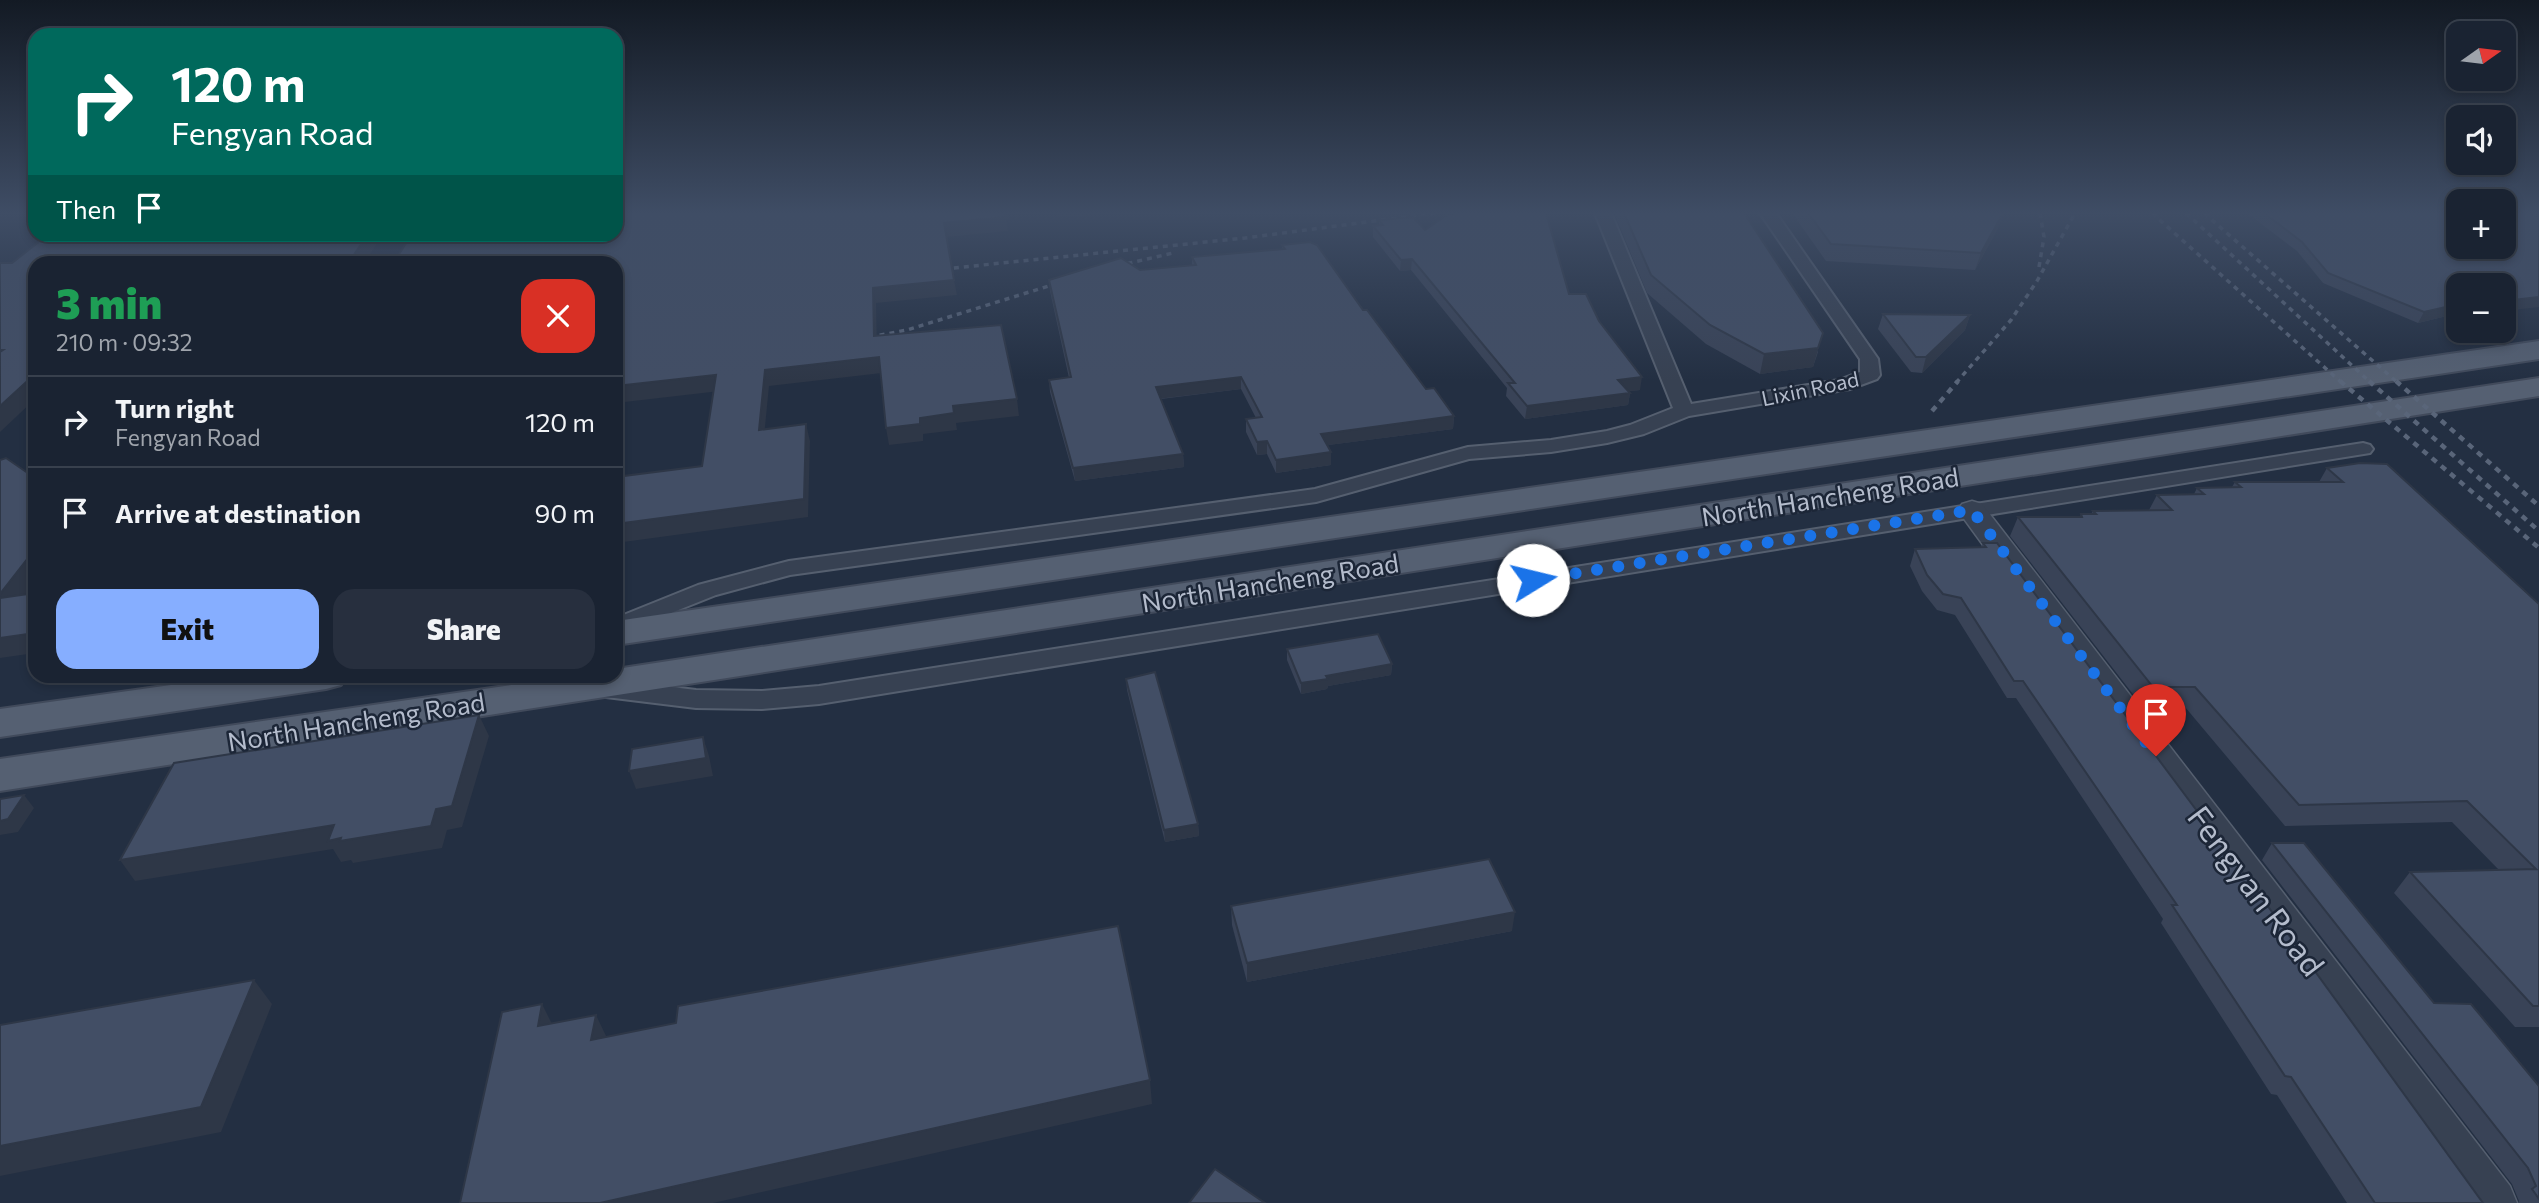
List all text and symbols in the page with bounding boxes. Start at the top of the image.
north arrow [2446,21,2516,91]
map controls [2446,21,2516,343]
text: 120 m [171,52,305,112]
icon: right [56,56,147,147]
button: sound [2446,105,2516,175]
text: Fengyan Road [171,112,373,152]
icon: arrive [130,189,168,227]
button: + [2446,189,2516,259]
text: Then [56,193,116,224]
button: − [2446,273,2516,343]
text: 3 min [56,276,162,328]
button: close [521,279,595,353]
text: 210 m · 09:32 [56,328,193,356]
street label: Lixin Road [1759,365,1861,411]
text: Turn right [115,392,234,423]
icon: right [56,403,94,441]
text: 120 m [525,406,595,437]
text: Fengyan Road [115,423,260,451]
street label: North Hancheng Road [1699,460,1961,532]
icon: arrive [56,494,94,532]
text: Arrive at destination [115,497,361,528]
text: 90 m [535,497,595,528]
position arrow [1496,543,1570,617]
street label: North Hancheng Road [1139,546,1401,618]
button: Exit [56,589,319,669]
button: Share [333,589,595,669]
pin [2126,684,2186,756]
street label: North Hancheng Road [225,685,487,757]
icon: arrive [2137,695,2175,733]
street label: Fengyan Road [2180,797,2334,983]

